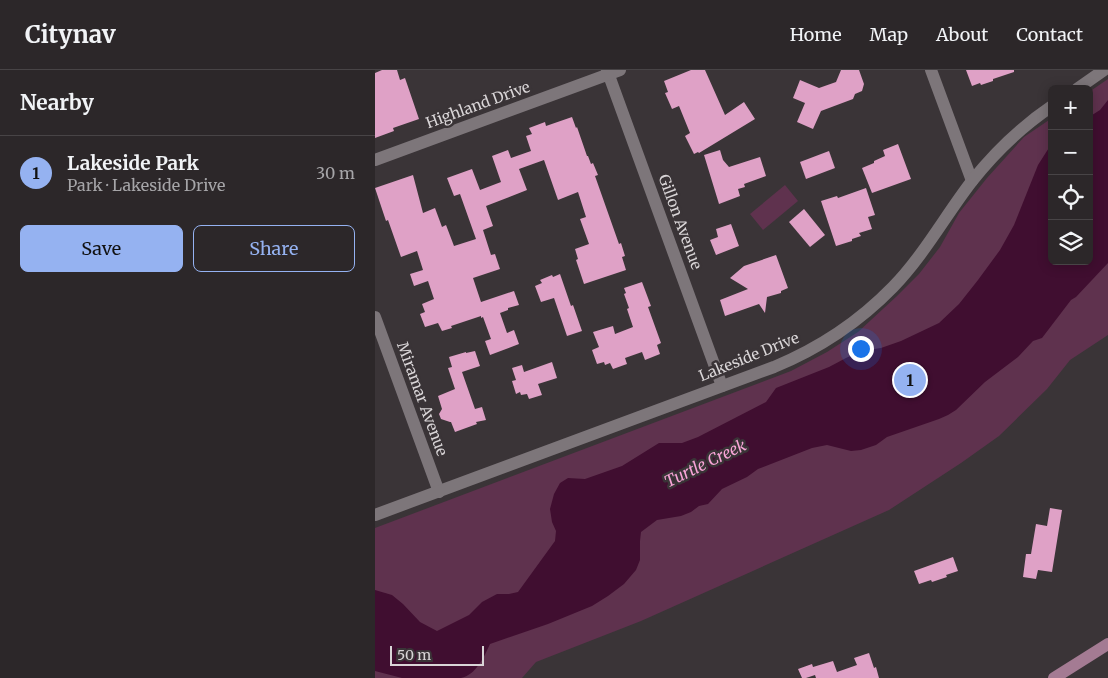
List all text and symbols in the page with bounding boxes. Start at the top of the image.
text: Citynav [25,19,116,50]
text: Home [790,23,842,46]
text: Map [870,23,908,46]
text: About [936,23,988,46]
text: Contact [1016,23,1083,46]
street label: Highland Drive [423,77,533,132]
map controls [1048,85,1093,265]
button: + [1048,85,1093,130]
text: Nearby [20,89,94,116]
button: − [1048,130,1093,175]
text: Lakeside Park [67,151,199,175]
text: 1 [32,163,40,183]
text: 30 m [316,163,355,183]
street label: Gillon Avenue [654,172,707,272]
text: Park · Lakeside Drive [67,175,225,195]
button: locate [1048,175,1093,220]
button: layers [1048,220,1093,265]
button: Save [20,225,183,272]
button: Share [193,225,355,272]
street label: Lakeside Drive [696,328,802,385]
your location [848,336,874,362]
street label: Miramar Avenue [393,339,452,459]
pin: 1 [894,361,926,399]
water label: Turtle Creek [661,435,749,491]
scale bar [390,643,484,666]
text: 50 m [397,646,431,664]

